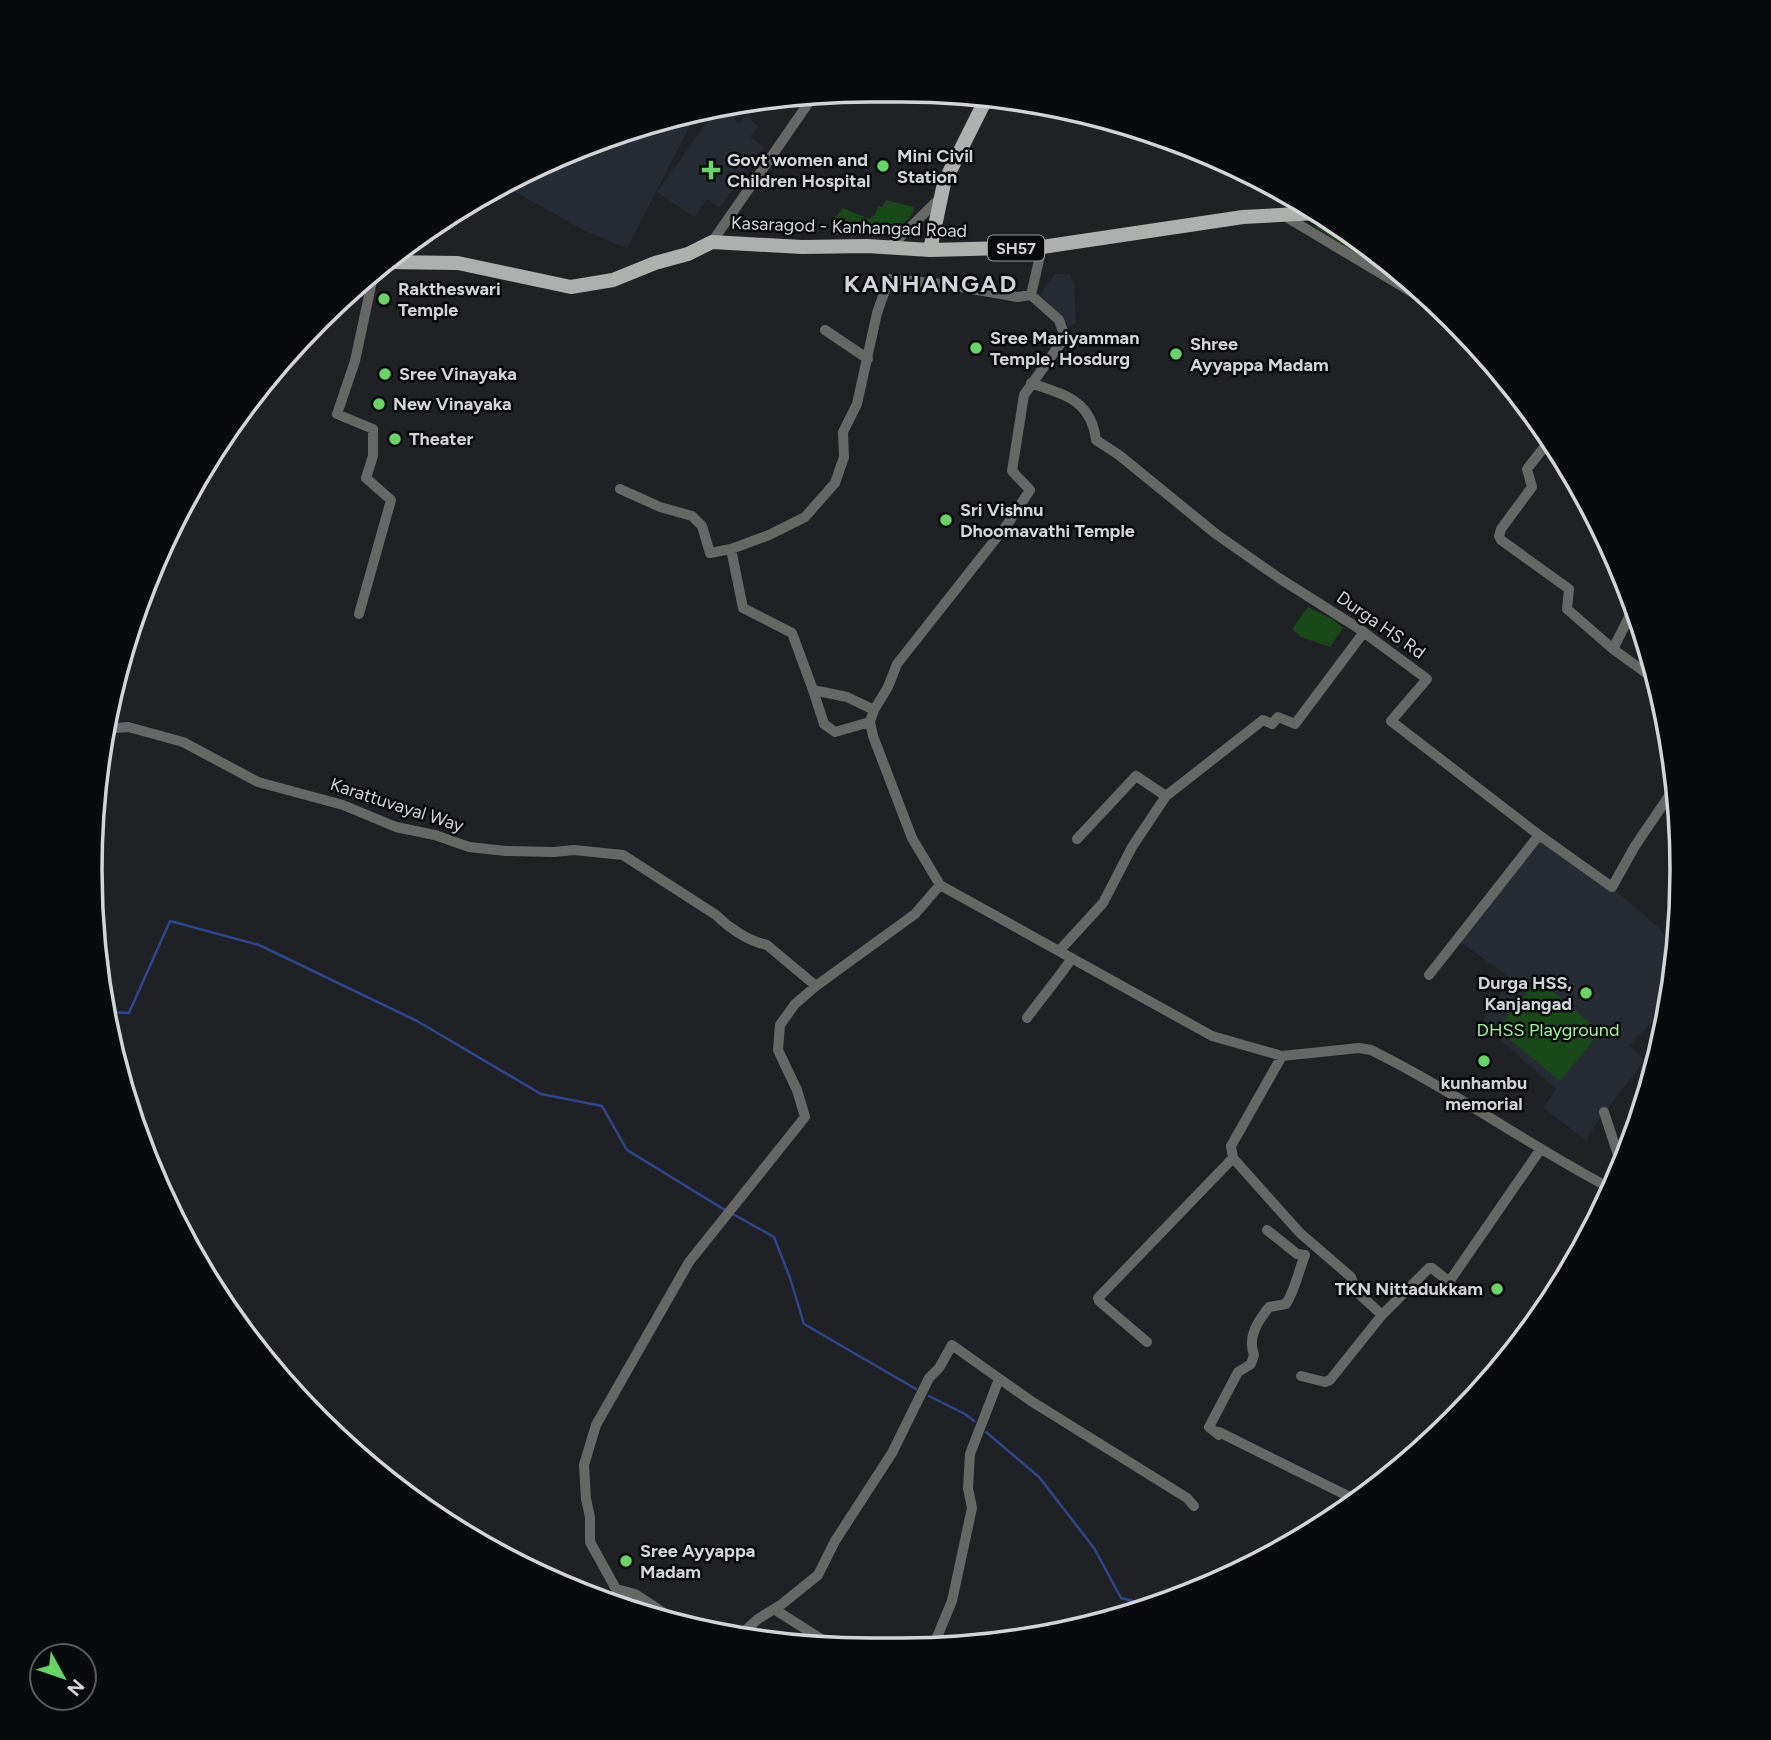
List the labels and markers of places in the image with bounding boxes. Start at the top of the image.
place label: Mini Civil Station [897,145,973,188]
place label: Govt women and Children Hospital [727,149,870,192]
marker: Mini Civil Station [875,158,891,174]
marker: Govt women and Children Hospital [701,160,721,180]
place label: Raktheswari Temple [398,278,501,321]
marker: Raktheswari Temple [376,291,392,307]
place label: Sree Mariyamman Temple, Hosdurg [990,327,1139,370]
place label: Shree Ayyappa Madam [1190,333,1329,376]
marker: Sree Mariyamman Temple, Hosdurg [968,340,984,356]
marker: Shree Ayyappa Madam [1168,346,1184,362]
place label: Sree Vinayaka [399,363,517,385]
marker: Sree Vinayaka [377,366,393,382]
place label: New Vinayaka [393,393,512,415]
marker: New Vinayaka [371,396,387,412]
place label: Theater [409,428,473,450]
marker: Theater [387,431,403,447]
place label: Sri Vishnu Dhoomavathi Temple [960,499,1135,542]
marker: Sri Vishnu Dhoomavathi Temple [938,512,954,528]
place label: Durga HSS, Kanjangad [1478,972,1572,1015]
marker: Durga HSS, Kanjangad [1578,985,1594,1001]
marker: kunhambu memorial [1476,1053,1492,1069]
place label: kunhambu memorial [1441,1072,1527,1115]
place label: TKN Nittadukkam [1335,1278,1483,1300]
marker: TKN Nittadukkam [1489,1281,1505,1297]
place label: Sree Ayyappa Madam [640,1540,755,1583]
marker: Sree Ayyappa Madam [618,1553,634,1569]

